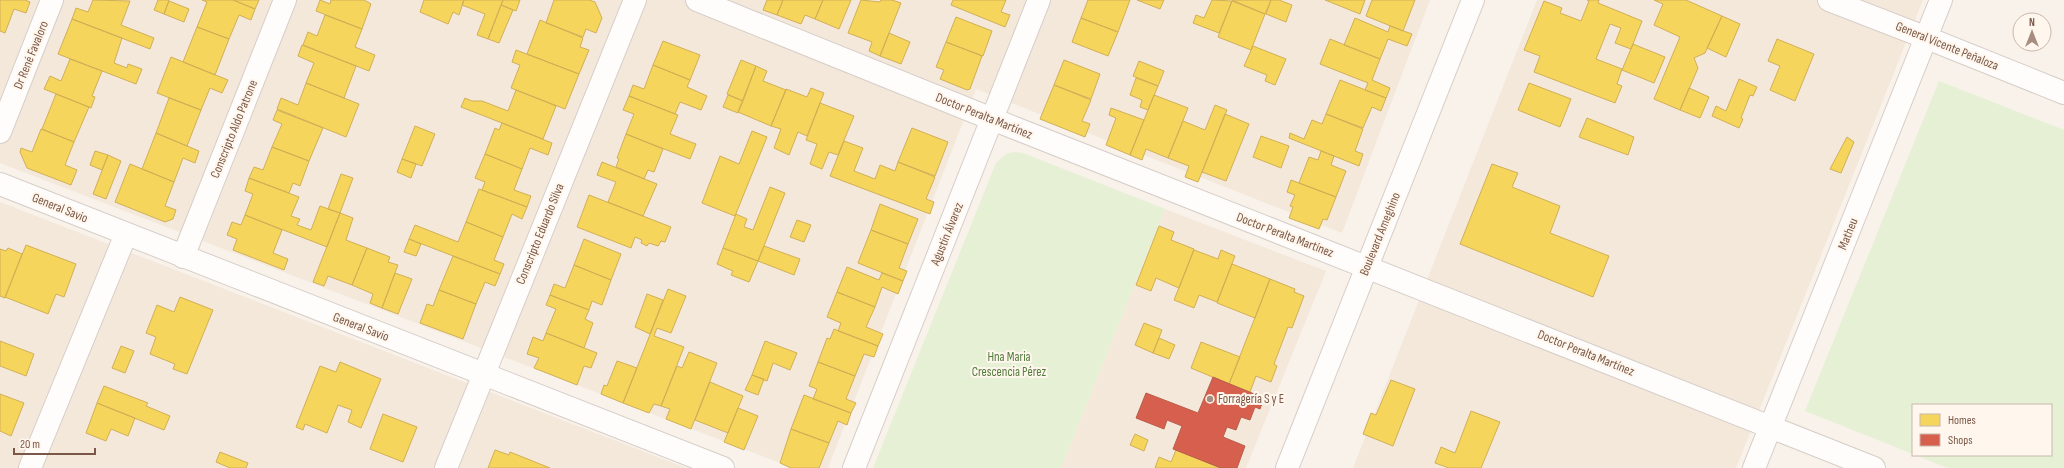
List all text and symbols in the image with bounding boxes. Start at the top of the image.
north arrow [2012,12,2052,52]
text: N [2029,16,2035,29]
street label: Dr René Favaloro [10,18,52,92]
street label: General Vicente Peñaloza [1893,18,2001,74]
street label: Conscripto Aldo Patrone [207,77,261,181]
street label: Doctor Peralta Martínez [933,89,1035,143]
street label: Conscripto Eduardo Silva [512,181,568,287]
street label: General Savio [30,190,90,226]
street label: Boulevard Ameghino [1356,190,1404,278]
street label: Agustín Álvarez [927,200,967,269]
street label: Doctor Peralta Martínez [1234,209,1336,261]
street label: Matheu [1834,216,1862,252]
street label: General Savio [331,309,391,345]
street label: Doctor Peralta Martínez [1535,326,1637,380]
park label: Hna Maria Crescencia Pérez [972,349,1047,380]
place label: Forragería S y E [1218,391,1284,407]
marker: Forragería S y E [1205,394,1215,404]
legend [1912,404,2052,456]
text: Homes [1948,413,1976,428]
scale bar [14,430,95,456]
text: Shops [1948,433,1973,448]
text: 20 m [20,437,40,452]

